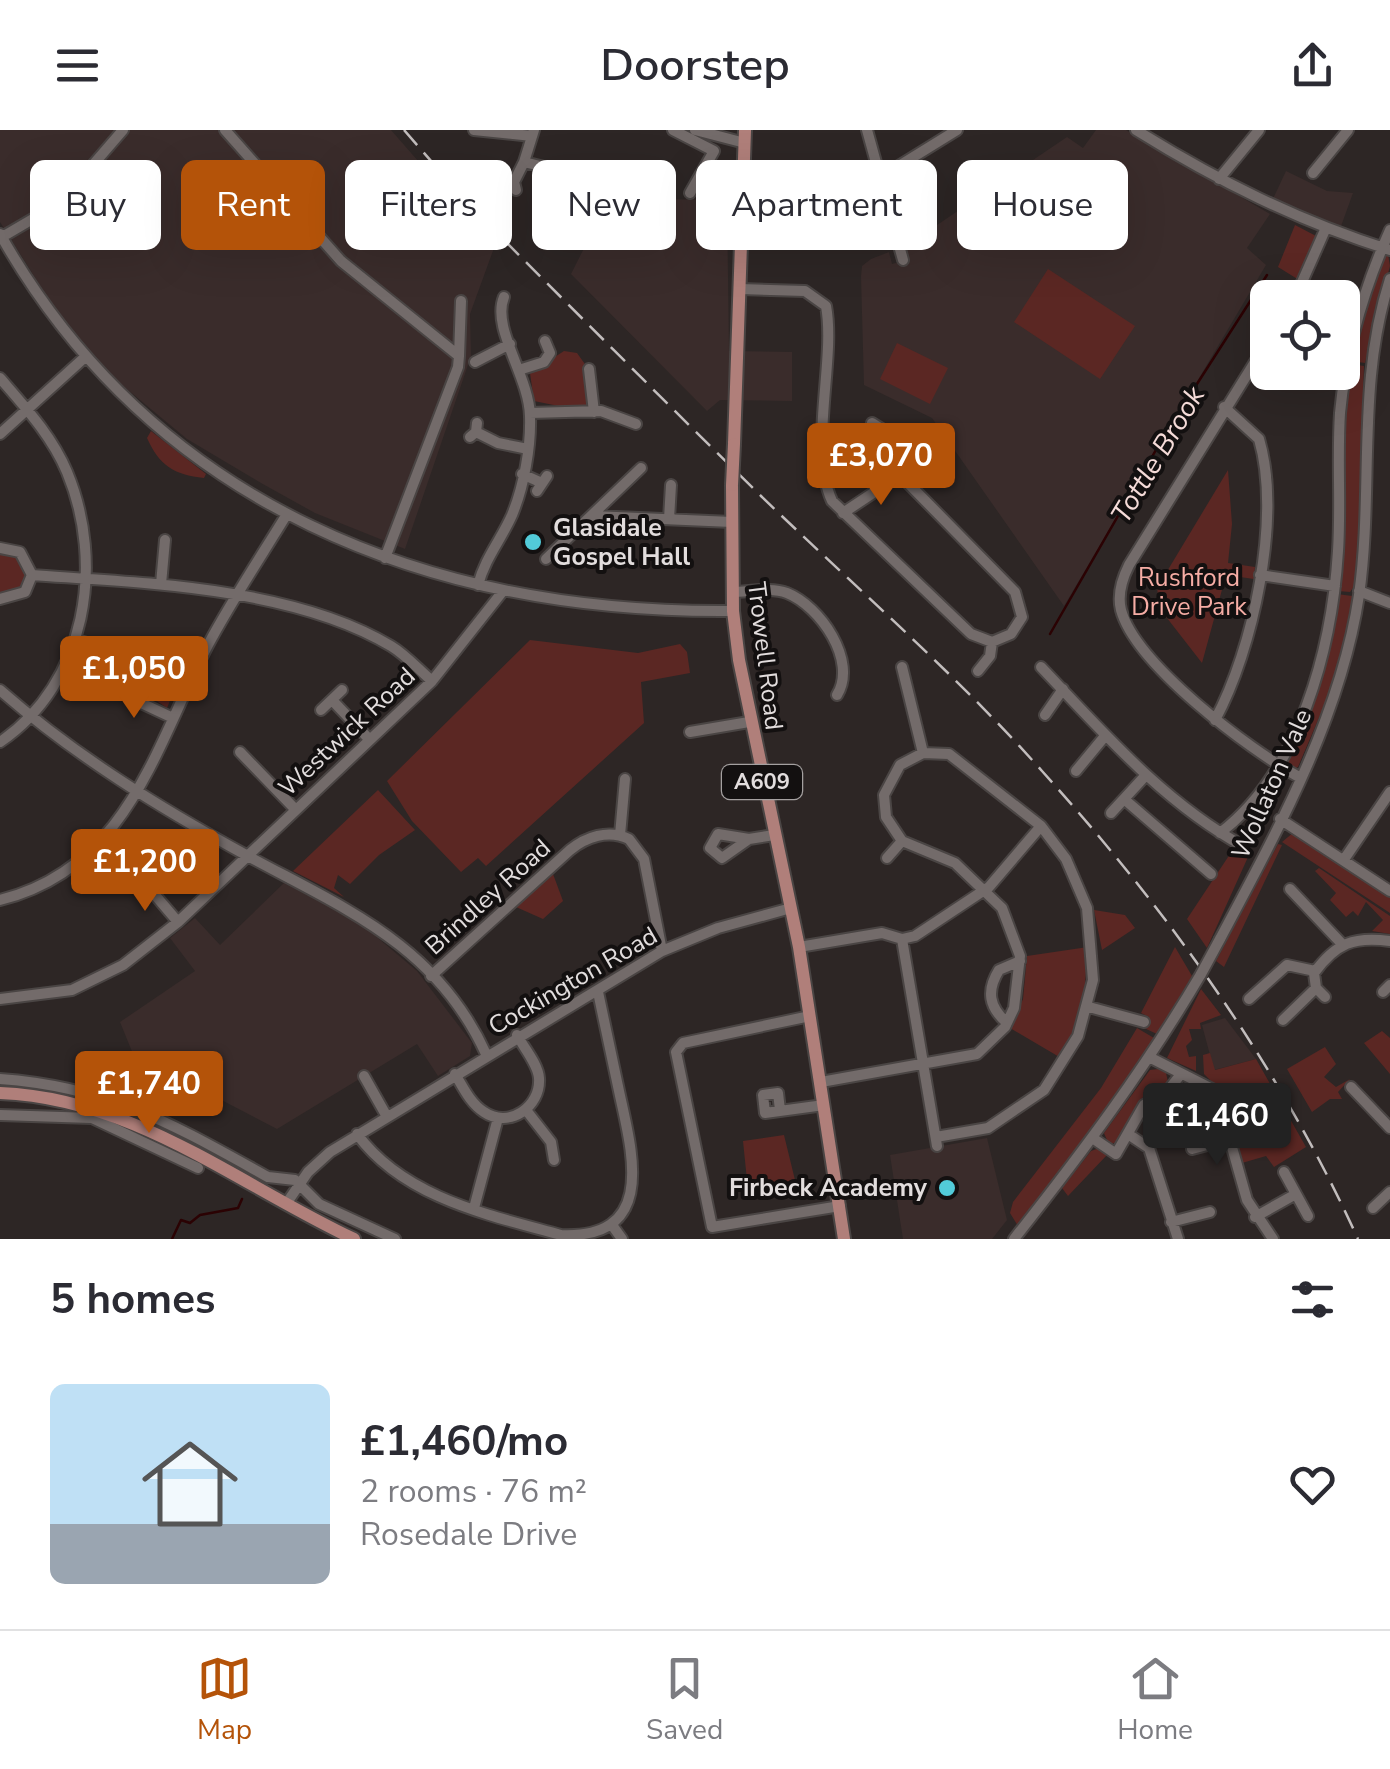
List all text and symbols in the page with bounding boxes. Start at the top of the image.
text: Doorstep [600,35,790,96]
icon: menu [50,38,105,93]
icon: share [1285,38,1340,93]
chip: Buy [30,160,161,250]
chip: Rent [181,160,325,250]
chip: Filters [345,160,512,250]
chip: New [532,160,676,250]
chip: Apartment [696,160,937,250]
chip: House [957,160,1128,250]
map controls [1250,280,1360,390]
button: locate [1250,280,1360,390]
water label: Tottle Brook [1102,379,1214,531]
pin: £3,070 [800,423,962,508]
text: £3,070 [829,434,933,477]
place label: Glasidale Gospel Hall [553,511,690,574]
marker: Glasidale Gospel Hall [522,531,544,553]
park label: Rushford Drive Park [1131,561,1247,624]
street label: Trowell Road [739,580,791,732]
pin: £1,050 [53,636,215,721]
text: £1,050 [82,647,186,690]
street label: Westwick Road [271,660,423,804]
street label: Wollaton Vale [1224,704,1320,864]
road number: A609 [722,765,802,799]
pin: £1,200 [64,829,226,914]
street label: Brindley Road [418,831,558,963]
text: £1,200 [93,840,197,883]
street label: Cockington Road [482,919,664,1043]
pin: £1,740 [68,1051,230,1136]
text: £1,740 [97,1062,201,1105]
pin: £1,460 [1136,1083,1298,1168]
text: £1,460 [1165,1094,1269,1137]
place label: Firbeck Academy [729,1171,928,1205]
marker: Firbeck Academy [936,1177,958,1199]
text: 5 homes [50,1271,215,1328]
icon: filters [1285,1272,1340,1327]
text: £1,460/mo [360,1413,568,1470]
icon: home [130,1424,250,1544]
icon: heart [1285,1457,1340,1512]
text: 2 rooms · 76 m² [360,1470,587,1513]
text: Rosedale Drive [360,1513,577,1556]
tab: Map [197,1651,252,1749]
tab: Saved [646,1651,723,1749]
tab: Home [1117,1651,1193,1749]

